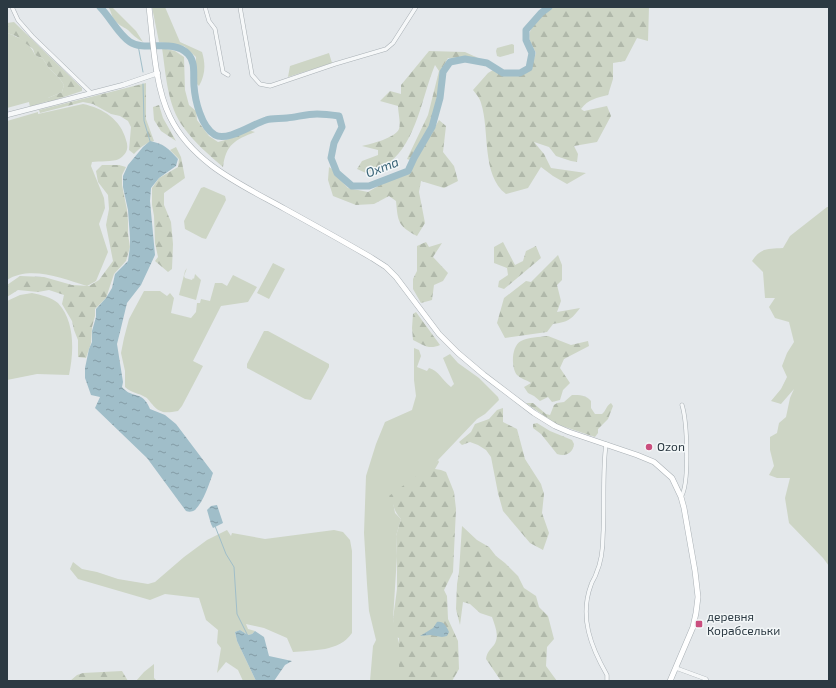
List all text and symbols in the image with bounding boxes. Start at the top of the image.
water label: Охта [363,153,401,181]
place label: Ozon [657,439,685,453]
marker: Ozon [644,442,654,452]
place label: деревня Корабсельки [707,609,780,637]
marker: деревня Корабсельки [694,619,704,629]

